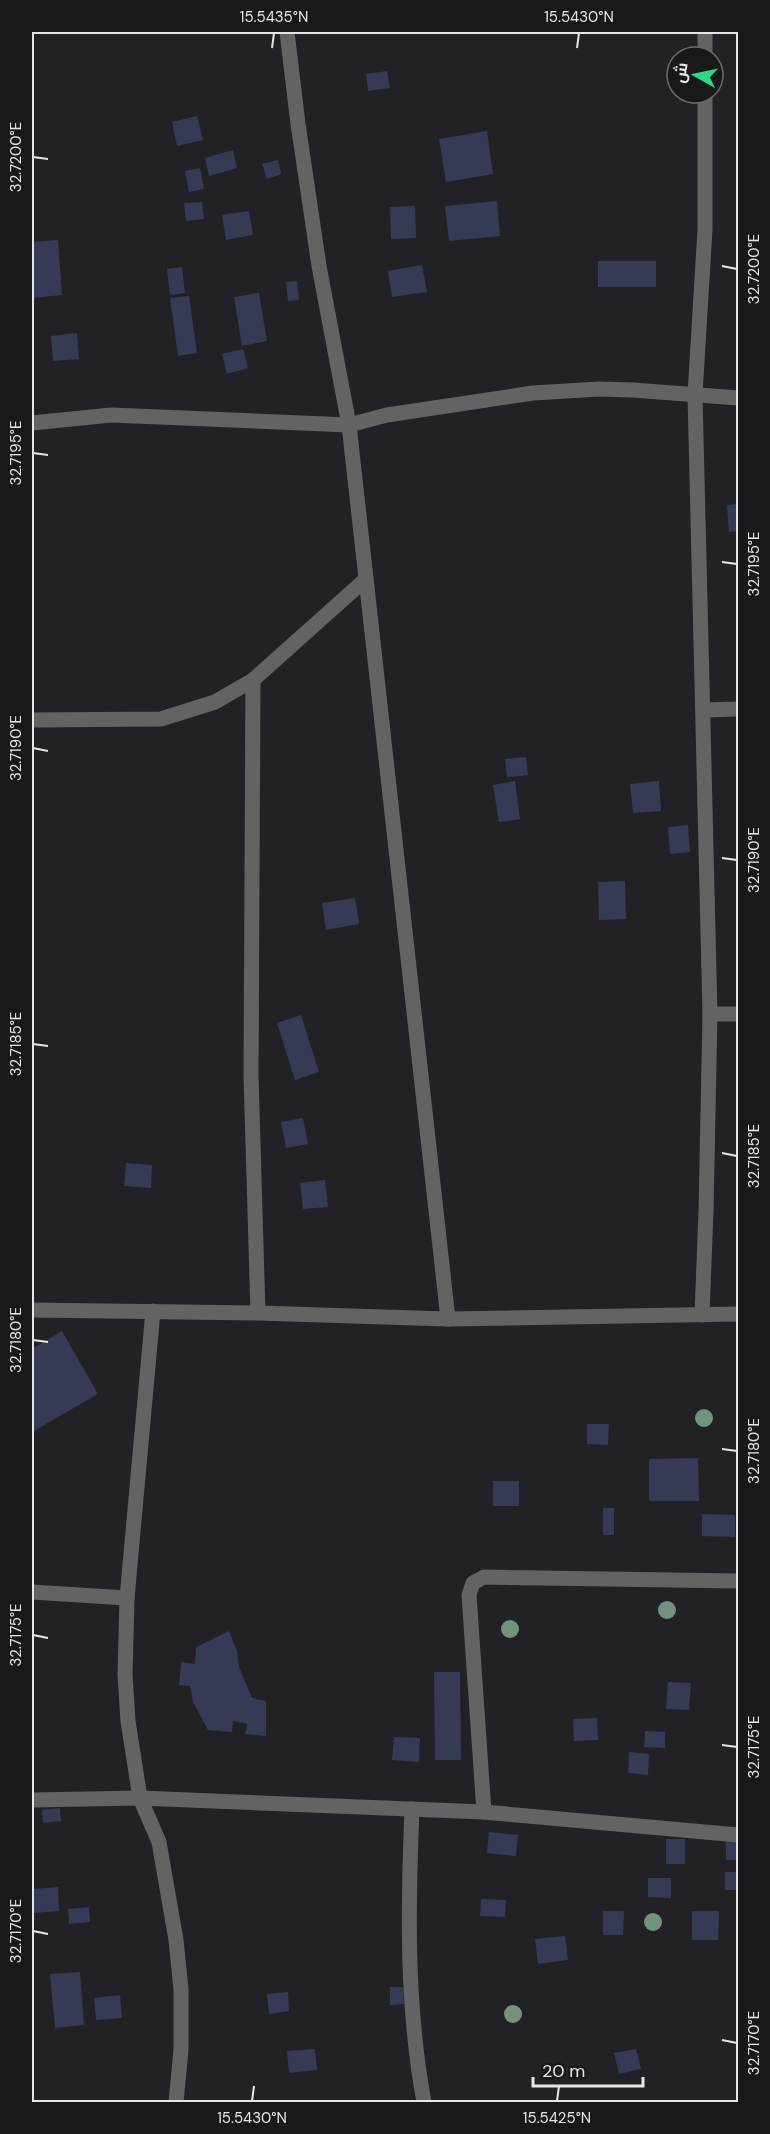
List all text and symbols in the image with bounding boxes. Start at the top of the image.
text: 15.5435°N [240,7,308,27]
text: 15.5430°N [544,7,614,27]
north arrow [665,45,725,105]
text: ش [669,61,693,85]
text: 32.7200°E [6,122,26,192]
text: 32.7200°E [744,234,764,304]
text: 32.7195°E [6,421,26,485]
text: 32.7195°E [744,532,764,596]
text: 32.7190°E [6,715,26,781]
text: 32.7190°E [744,827,764,893]
text: 32.7185°E [6,1012,26,1076]
text: 32.7185°E [744,1124,764,1188]
text: 32.7180°E [6,1307,26,1373]
text: 32.7180°E [744,1418,764,1484]
text: 32.7175°E [6,1603,26,1667]
text: 32.7175°E [744,1715,764,1779]
text: 32.7170°E [6,1899,26,1963]
text: 32.7170°E [744,2011,764,2075]
scale bar [533,2050,642,2088]
text: 20 m [542,2059,585,2083]
text: 15.5430°N [217,2108,287,2128]
text: 15.5425°N [523,2108,591,2128]

